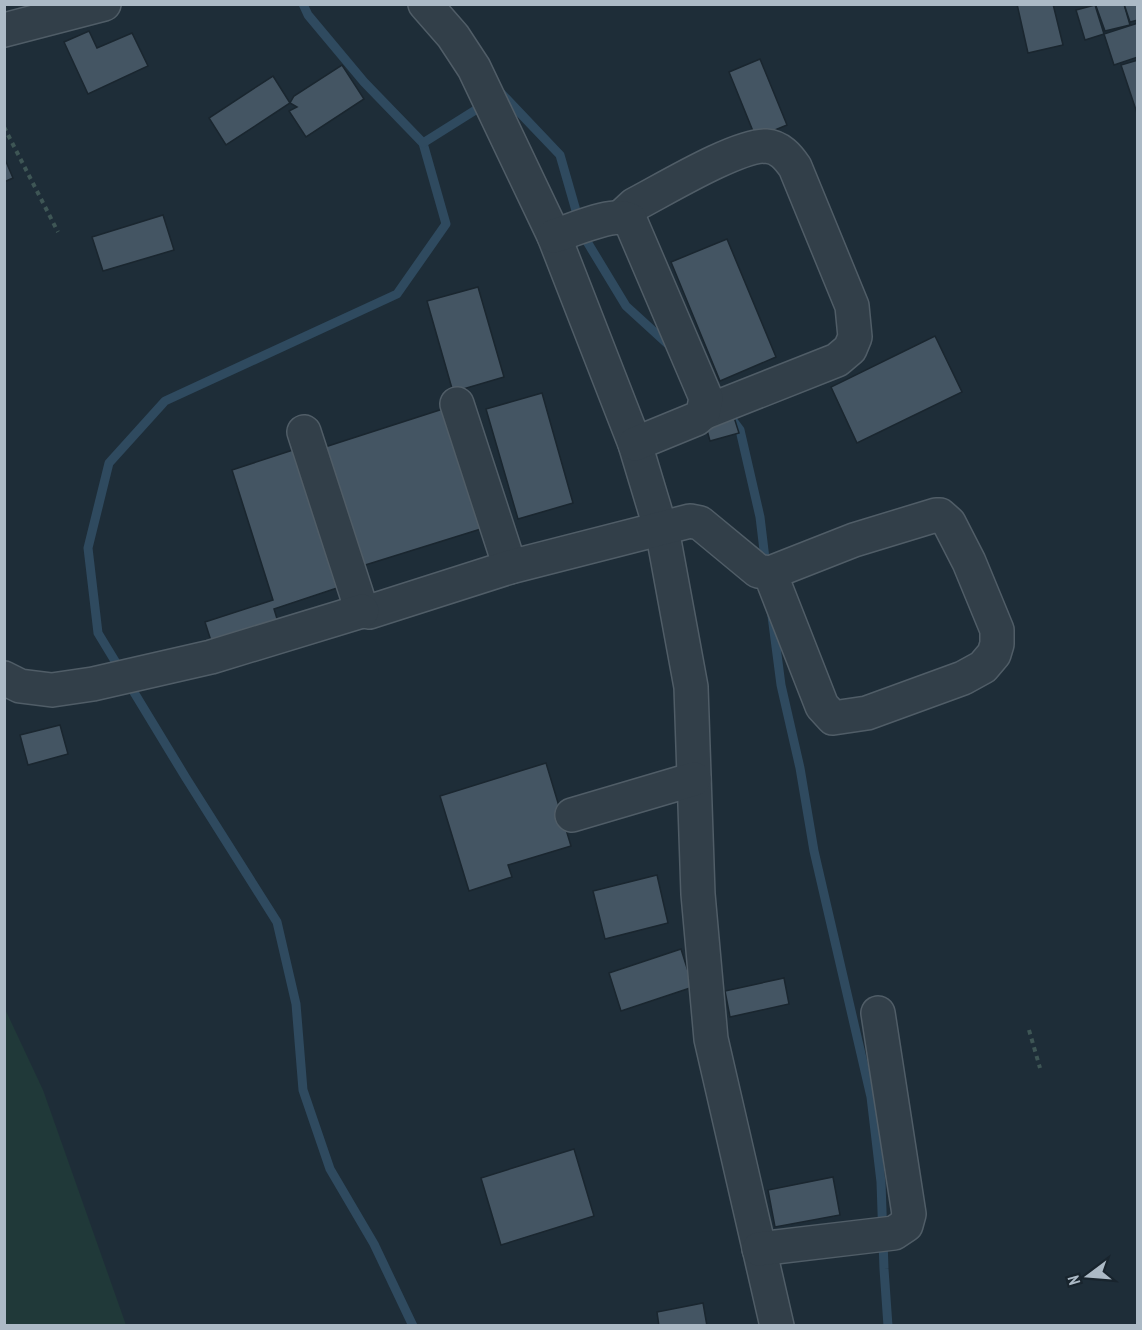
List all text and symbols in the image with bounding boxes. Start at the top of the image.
north arrow [1058,1246,1118,1306]
text: N [1063,1273,1084,1287]

